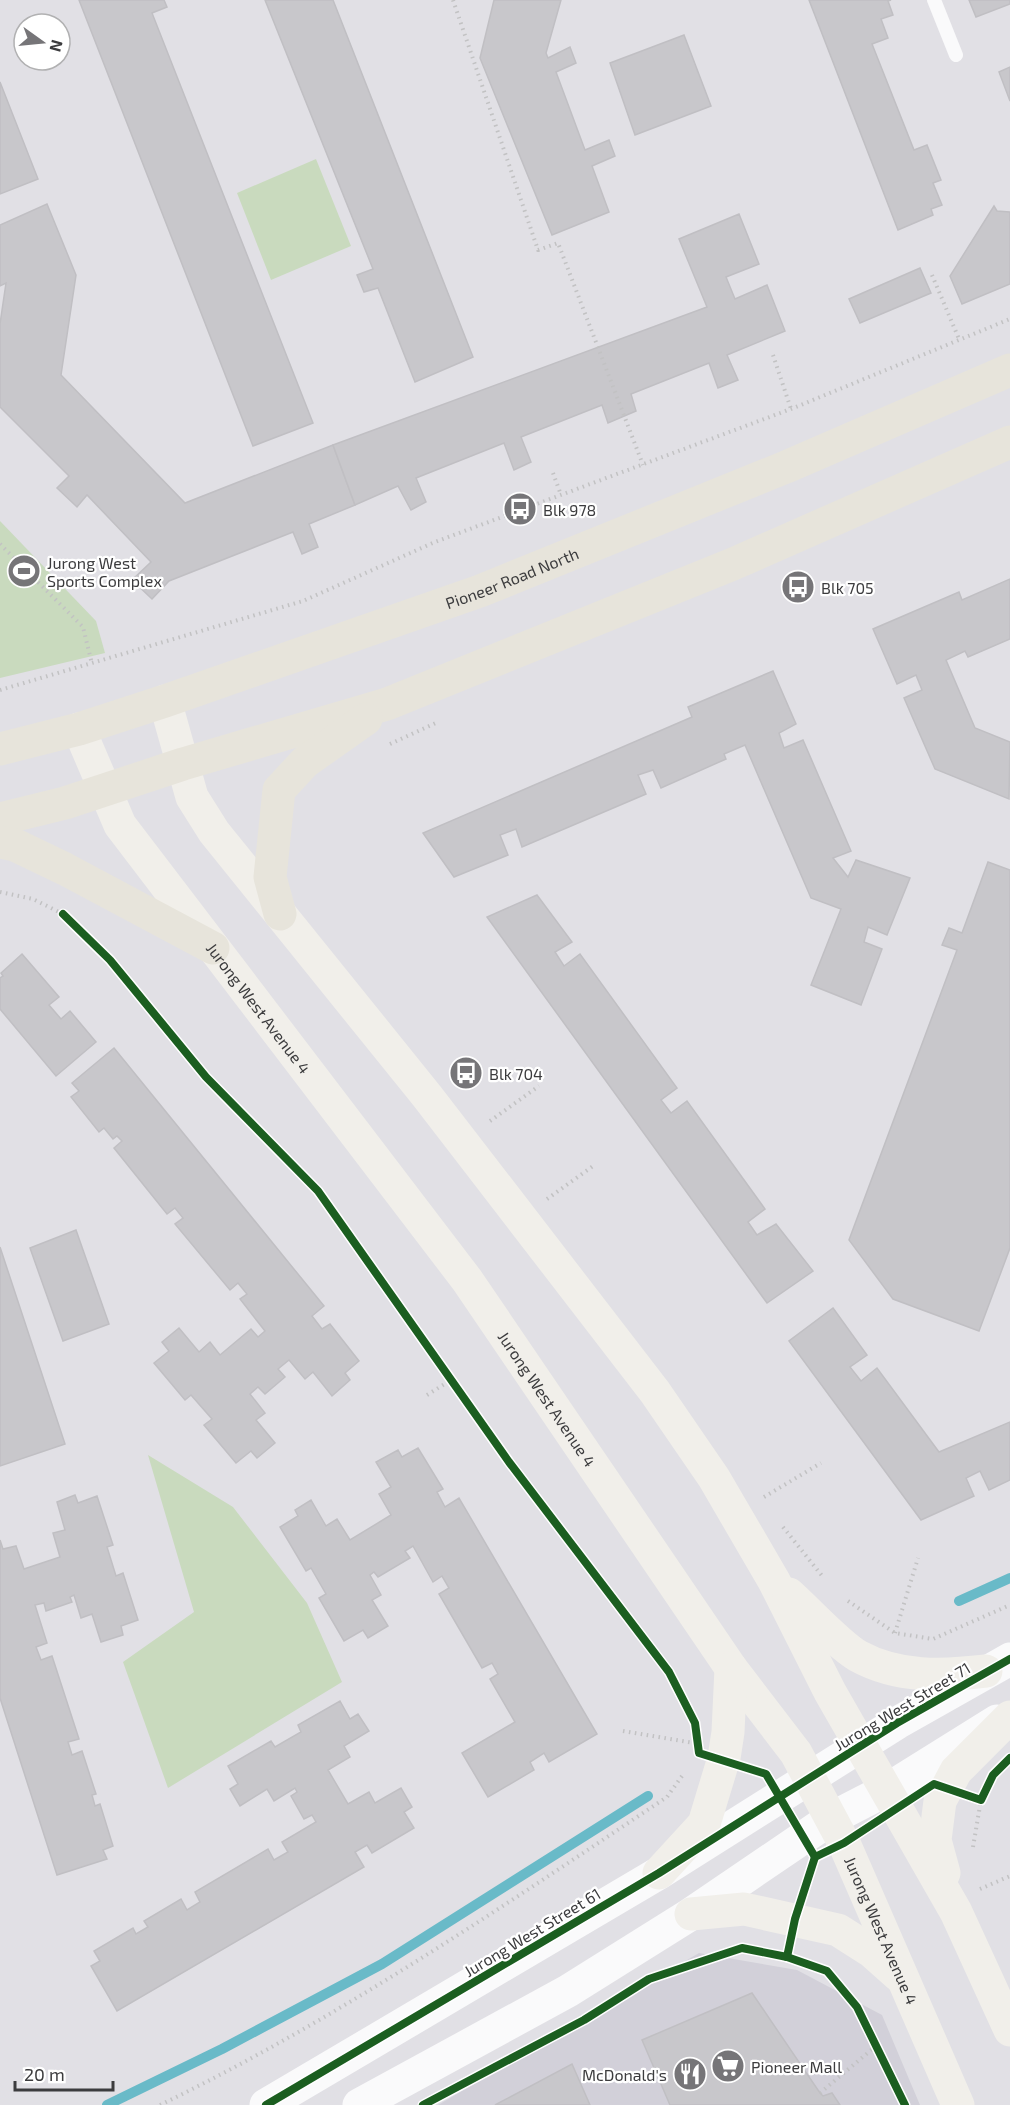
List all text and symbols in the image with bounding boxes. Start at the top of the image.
north arrow [12,12,72,72]
text: N [46,38,68,54]
bus stop icon: Blk 978 [502,491,538,527]
place label: Blk 978 [543,500,596,519]
street label: Pioneer Road North [443,543,581,612]
sports icon: Jurong West Sports Complex [6,553,42,589]
place label: Jurong West Sports Complex [47,553,162,590]
bus stop icon: Blk 705 [780,569,816,605]
place label: Blk 705 [821,578,874,597]
street label: Jurong West Avenue 4 [203,938,315,1077]
bus stop icon: Blk 704 [448,1055,484,1091]
place label: Blk 704 [489,1064,543,1083]
street label: Jurong West Avenue 4 [495,1327,600,1470]
street label: Jurong West Street 71 [831,1658,973,1754]
street label: Jurong West Avenue 4 [841,1853,923,2007]
street label: Jurong West Street 61 [460,1884,604,1980]
supermarket icon: Pioneer Mall [710,2048,746,2084]
scale bar [15,2054,112,2092]
restaurant icon: McDonald's [672,2056,708,2092]
place label: Pioneer Mall [751,2057,842,2076]
text: 20 m [24,2063,65,2085]
place label: McDonald's [582,2065,667,2084]

